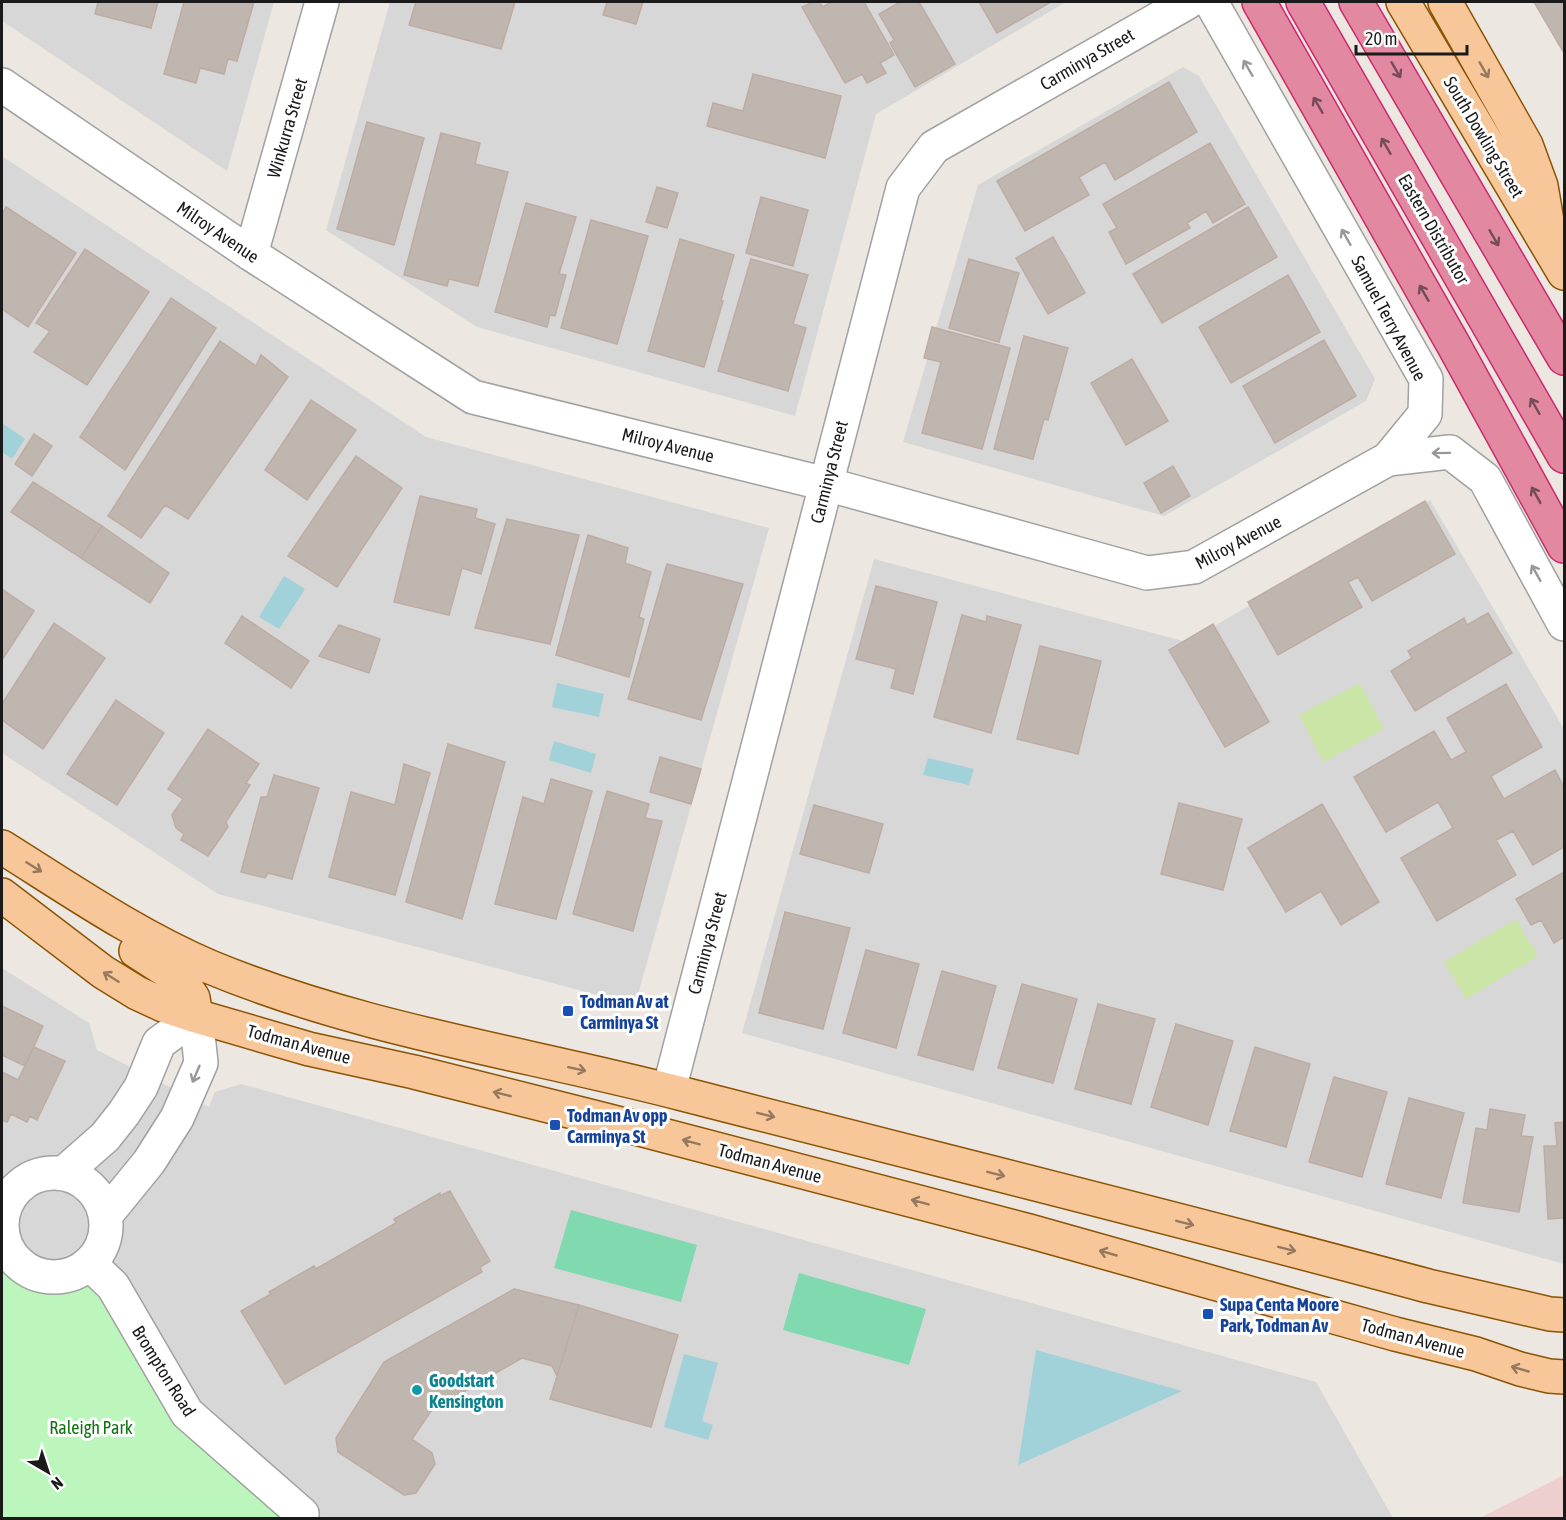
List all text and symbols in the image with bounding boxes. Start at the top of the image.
scale bar [1356,18,1467,56]
street label: Carminya Street [1036,24,1138,94]
text: 20 m [1365,28,1397,49]
one-way arrow [1242,60,1254,77]
one-way arrow [1390,61,1402,78]
one-way arrow [1479,62,1491,79]
street label: South Dowling Street [1440,73,1528,201]
street label: Winkurra Street [263,76,311,180]
one-way arrow [1311,97,1323,114]
one-way arrow [1380,137,1391,155]
street label: Eastern Distributor [1394,170,1474,288]
street label: Milroy Avenue [173,197,263,267]
one-way arrow [1339,229,1351,246]
one-way arrow [1489,229,1501,246]
street label: Samuel Terry Avenue [1347,252,1431,384]
one-way arrow [1418,285,1430,302]
one-way arrow [1529,398,1541,415]
street label: Carminya Street [806,418,852,526]
street label: Milroy Avenue [620,423,716,467]
one-way arrow [1431,447,1451,459]
one-way arrow [1530,487,1542,504]
street label: Milroy Avenue [1191,511,1285,573]
one-way arrow [1530,565,1542,582]
one-way arrow [25,862,42,874]
street label: Carminya Street [683,889,731,997]
one-way arrow [103,970,120,983]
place label: Todman Av at Carminya St [580,991,669,1033]
marker: Todman Av at Carminya St [561,1004,575,1018]
street label: Todman Avenue [245,1020,353,1068]
one-way arrow [190,1064,201,1082]
one-way arrow [567,1064,586,1075]
one-way arrow [492,1087,511,1099]
place label: Todman Av opp Carminya St [567,1105,668,1147]
one-way arrow [756,1110,775,1122]
marker: Todman Av opp Carminya St [548,1118,562,1132]
one-way arrow [681,1135,700,1147]
street label: Todman Avenue [716,1139,824,1187]
one-way arrow [986,1169,1005,1181]
one-way arrow [911,1196,930,1207]
one-way arrow [1175,1218,1194,1229]
one-way arrow [1277,1244,1296,1256]
one-way arrow [1099,1247,1118,1258]
place label: Supa Centa Moore Park, Todman Av [1220,1294,1339,1336]
marker: Supa Centa Moore Park, Todman Av [1201,1307,1215,1321]
street label: Todman Avenue [1359,1314,1467,1362]
street label: Brompton Road [128,1322,200,1420]
one-way arrow [1511,1363,1530,1374]
place label: Goodstart Kensington [429,1370,504,1412]
marker: Goodstart Kensington [410,1383,424,1397]
park label: Raleigh Park [49,1417,133,1438]
north arrow [18,1442,78,1502]
text: N [48,1474,67,1494]

